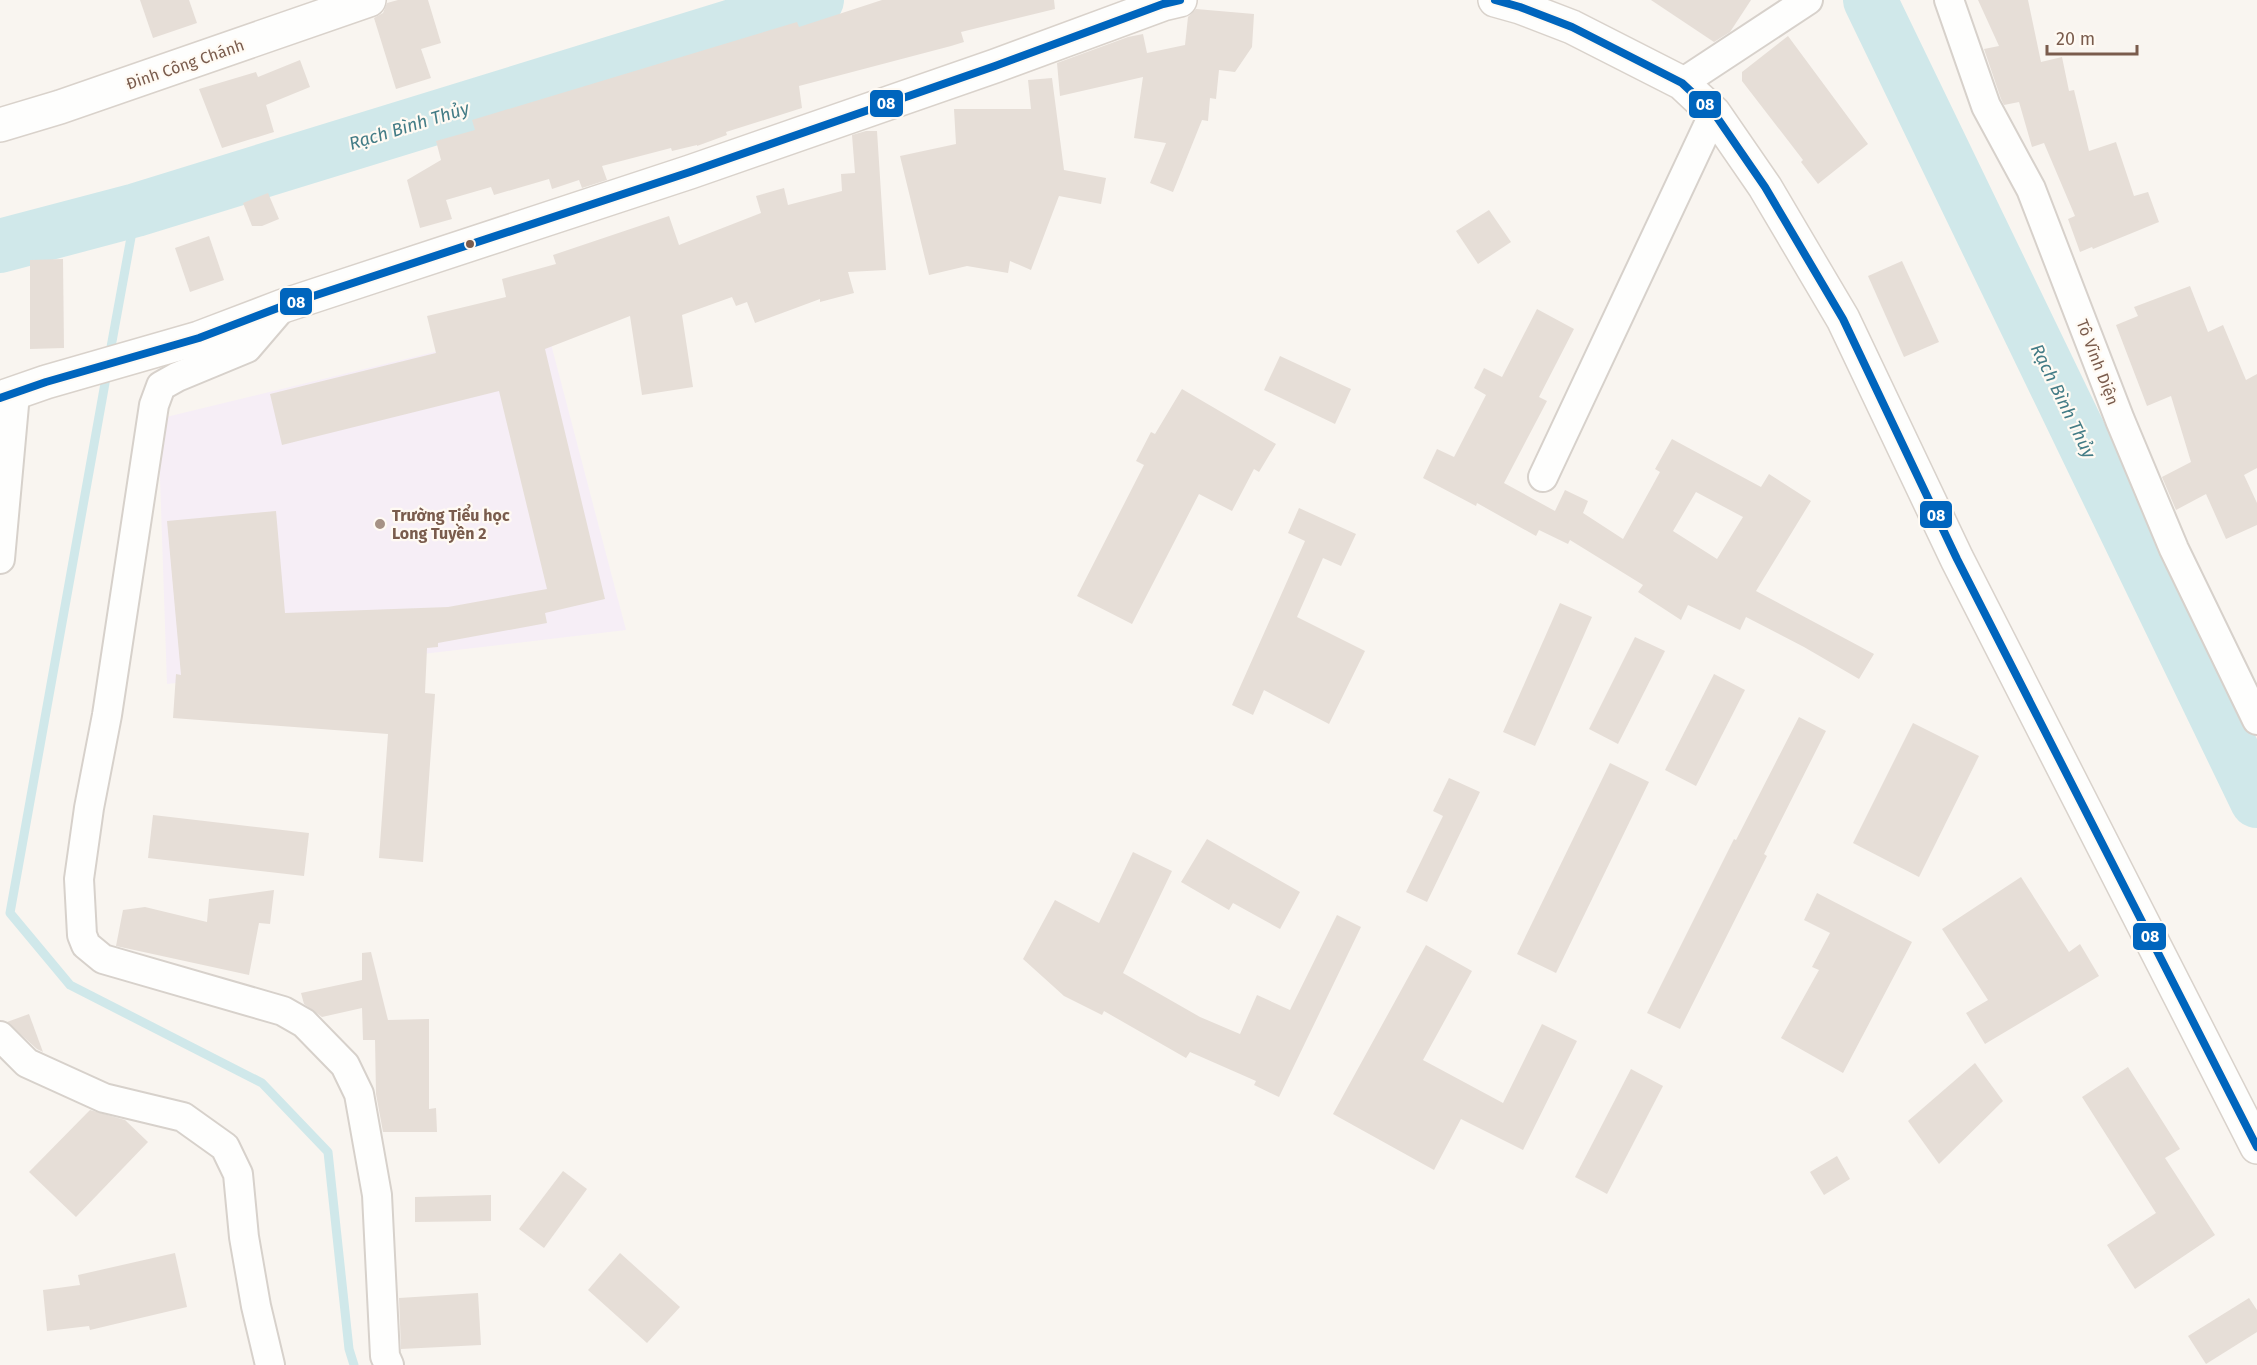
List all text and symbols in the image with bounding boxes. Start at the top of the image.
scale bar [2047,18,2137,56]
text: 20 m [2056,28,2095,50]
street label: Đinh Công Chánh [124,35,247,94]
line badge: 08 [869,89,904,118]
line badge: 08 [1688,90,1722,119]
text: 08 [877,94,895,113]
text: 08 [1696,95,1714,114]
water label: Rạch Bình Thủy [346,97,473,155]
unlabelled marker [464,238,476,250]
line badge: 08 [279,287,313,316]
text: 08 [287,293,305,312]
street label: Tô Vĩnh Diện [2072,317,2123,408]
water label: Rạch Bình Thủy [2026,340,2101,463]
line badge: 08 [1919,500,1953,529]
place label: Trường Tiểu học Long Tuyền 2 [392,503,510,543]
text: 08 [1927,506,1945,525]
marker: Trường Tiểu học Long Tuyền 2 [373,517,387,531]
line badge: 08 [2132,922,2167,951]
text: 08 [2141,927,2159,946]

